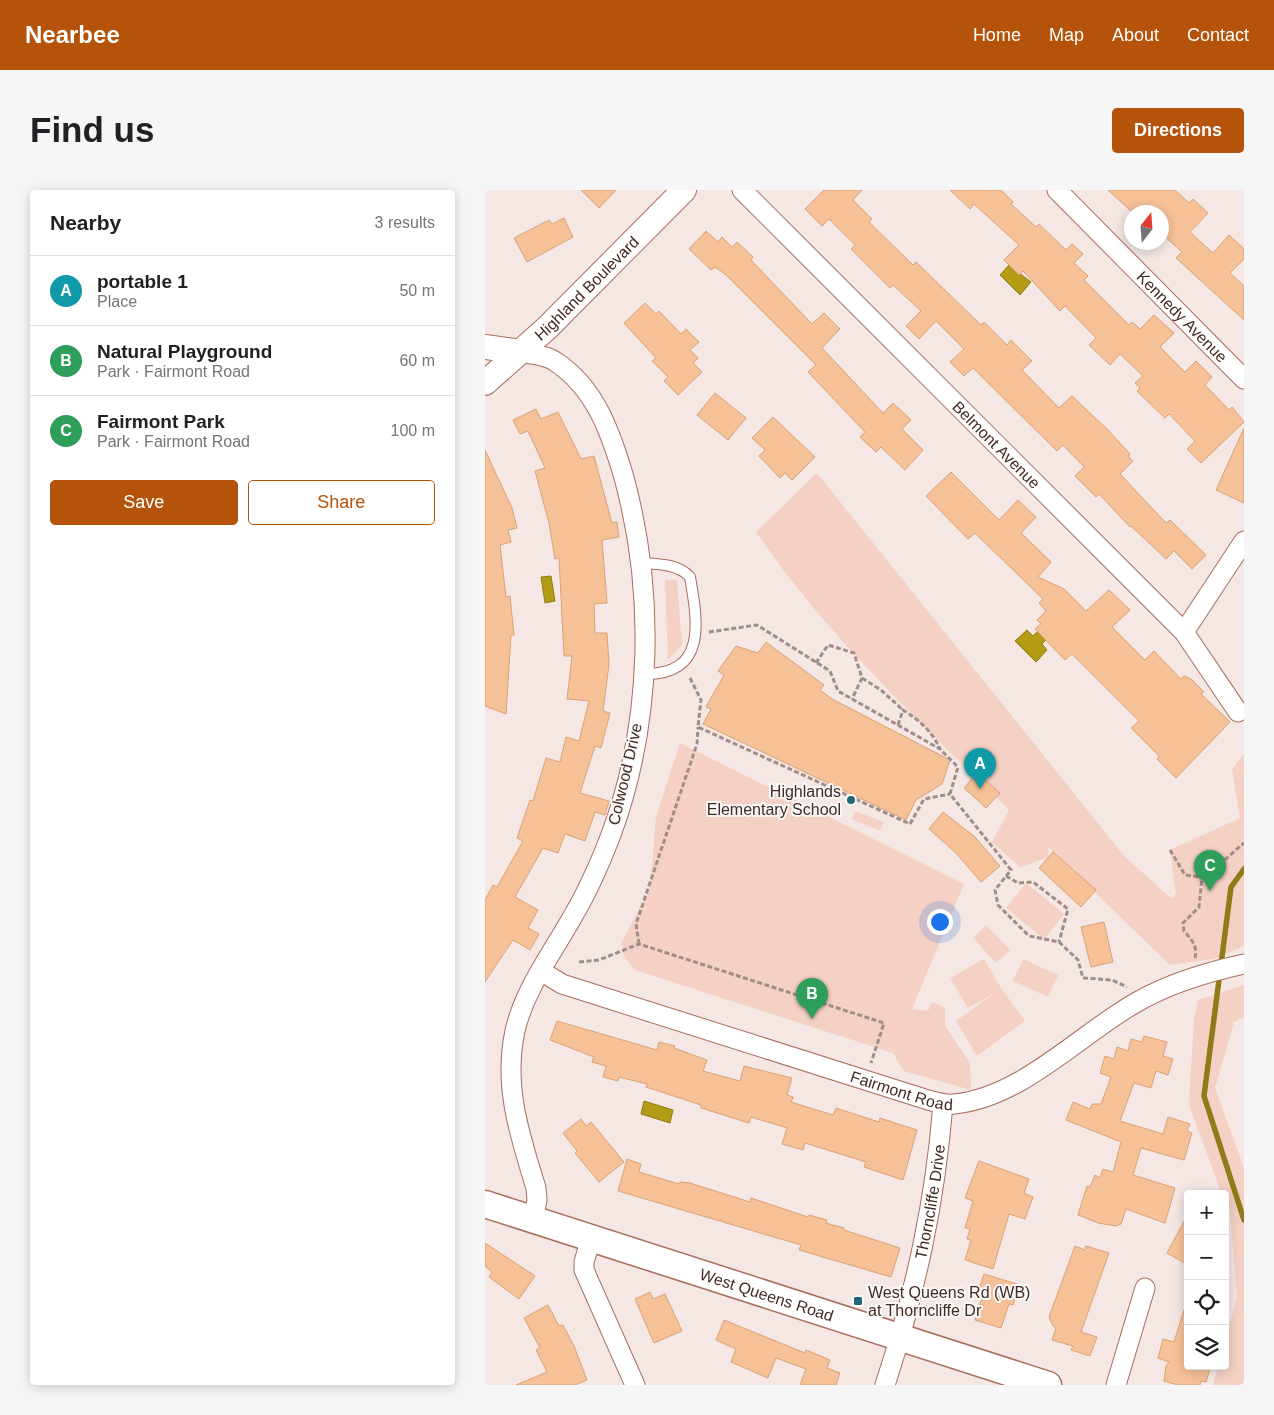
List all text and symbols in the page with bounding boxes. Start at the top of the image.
text: Nearbee [25,21,120,48]
text: Home [973,25,1021,45]
text: Map [1049,25,1084,45]
text: About [1112,25,1159,45]
text: Contact [1187,25,1249,45]
button: Directions [1112,108,1244,153]
text: Find us [30,110,154,149]
north arrow [1124,205,1169,250]
text: Nearby [50,211,121,234]
text: 3 results [375,214,435,231]
street label: Highland Boulevard [531,233,642,343]
street label: Kennedy Avenue [1134,268,1231,366]
text: portable 1 [97,271,188,292]
text: A [60,282,72,299]
text: 50 m [399,282,435,299]
text: Place [97,293,137,310]
text: Natural Playground [97,341,272,362]
text: B [60,352,72,369]
text: 60 m [399,352,435,369]
text: Park · Fairmont Road [97,363,250,380]
street label: Belmont Avenue [949,397,1044,492]
text: Fairmont Park [97,411,225,432]
text: C [60,422,72,439]
text: 100 m [391,422,435,439]
text: Park · Fairmont Road [97,433,250,450]
button: Save [50,480,238,525]
button: Share [248,480,435,525]
street label: Colwood Drive [605,721,645,827]
pin: A [964,748,996,789]
place label: Highlands Elementary School [707,783,841,818]
marker: Highlands Elementary School [845,794,857,806]
pin: C [1194,850,1226,891]
your location [927,909,953,935]
pin: B [796,978,828,1019]
street label: Fairmont Road [849,1068,953,1113]
street label: Thorncliffe Drive [912,1143,948,1261]
map controls [1184,1190,1229,1370]
button: + [1184,1190,1229,1235]
button: − [1184,1235,1229,1280]
street label: West Queens Road [698,1265,836,1324]
button: locate [1184,1280,1229,1325]
place label: West Queens Rd (WB) at Thorncliffe Dr [868,1284,1030,1319]
marker: West Queens Rd (WB) at Thorncliffe Dr [852,1295,864,1307]
button: layers [1184,1325,1229,1370]

